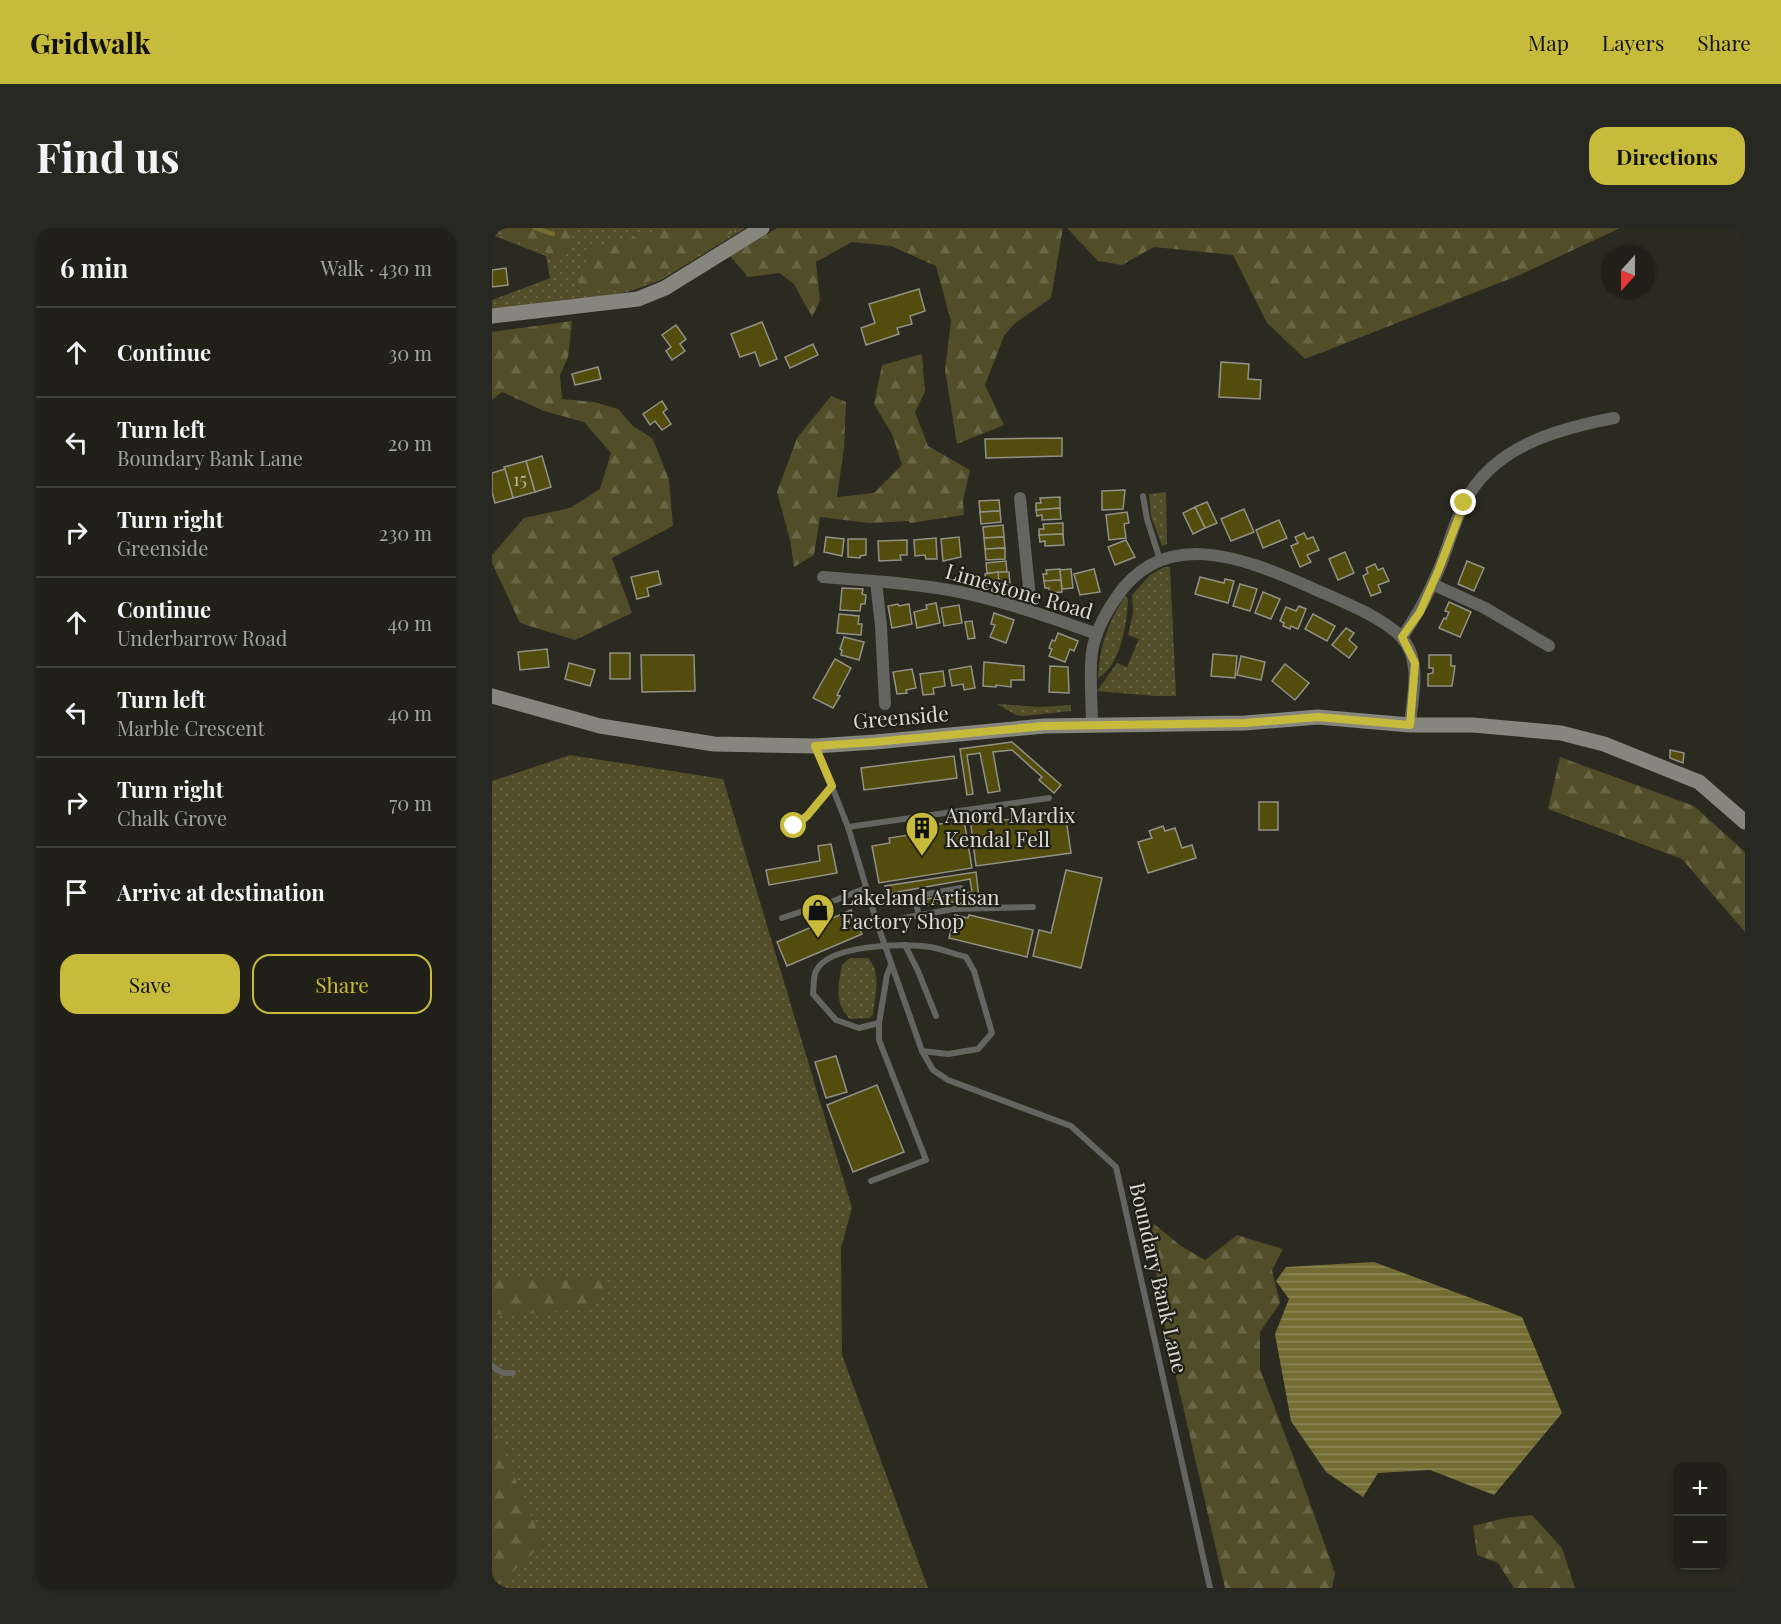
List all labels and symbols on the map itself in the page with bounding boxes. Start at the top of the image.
north arrow [1601,246,1655,300]
house number: 15 [513,467,527,491]
route end [1450,489,1476,515]
street label: Limestone Road [943,556,1097,625]
street label: Greenside [852,698,950,734]
place label: Anord Mardix Kendal Fell [944,800,1076,852]
building icon: Anord Mardix Kendal Fell [904,810,940,857]
route start [780,812,806,838]
place label: Lakeland Artisan Factory Shop [841,882,1000,934]
shop icon: Lakeland Artisan Factory Shop [800,892,836,939]
street label: Boundary Bank Lane [1124,1179,1196,1376]

